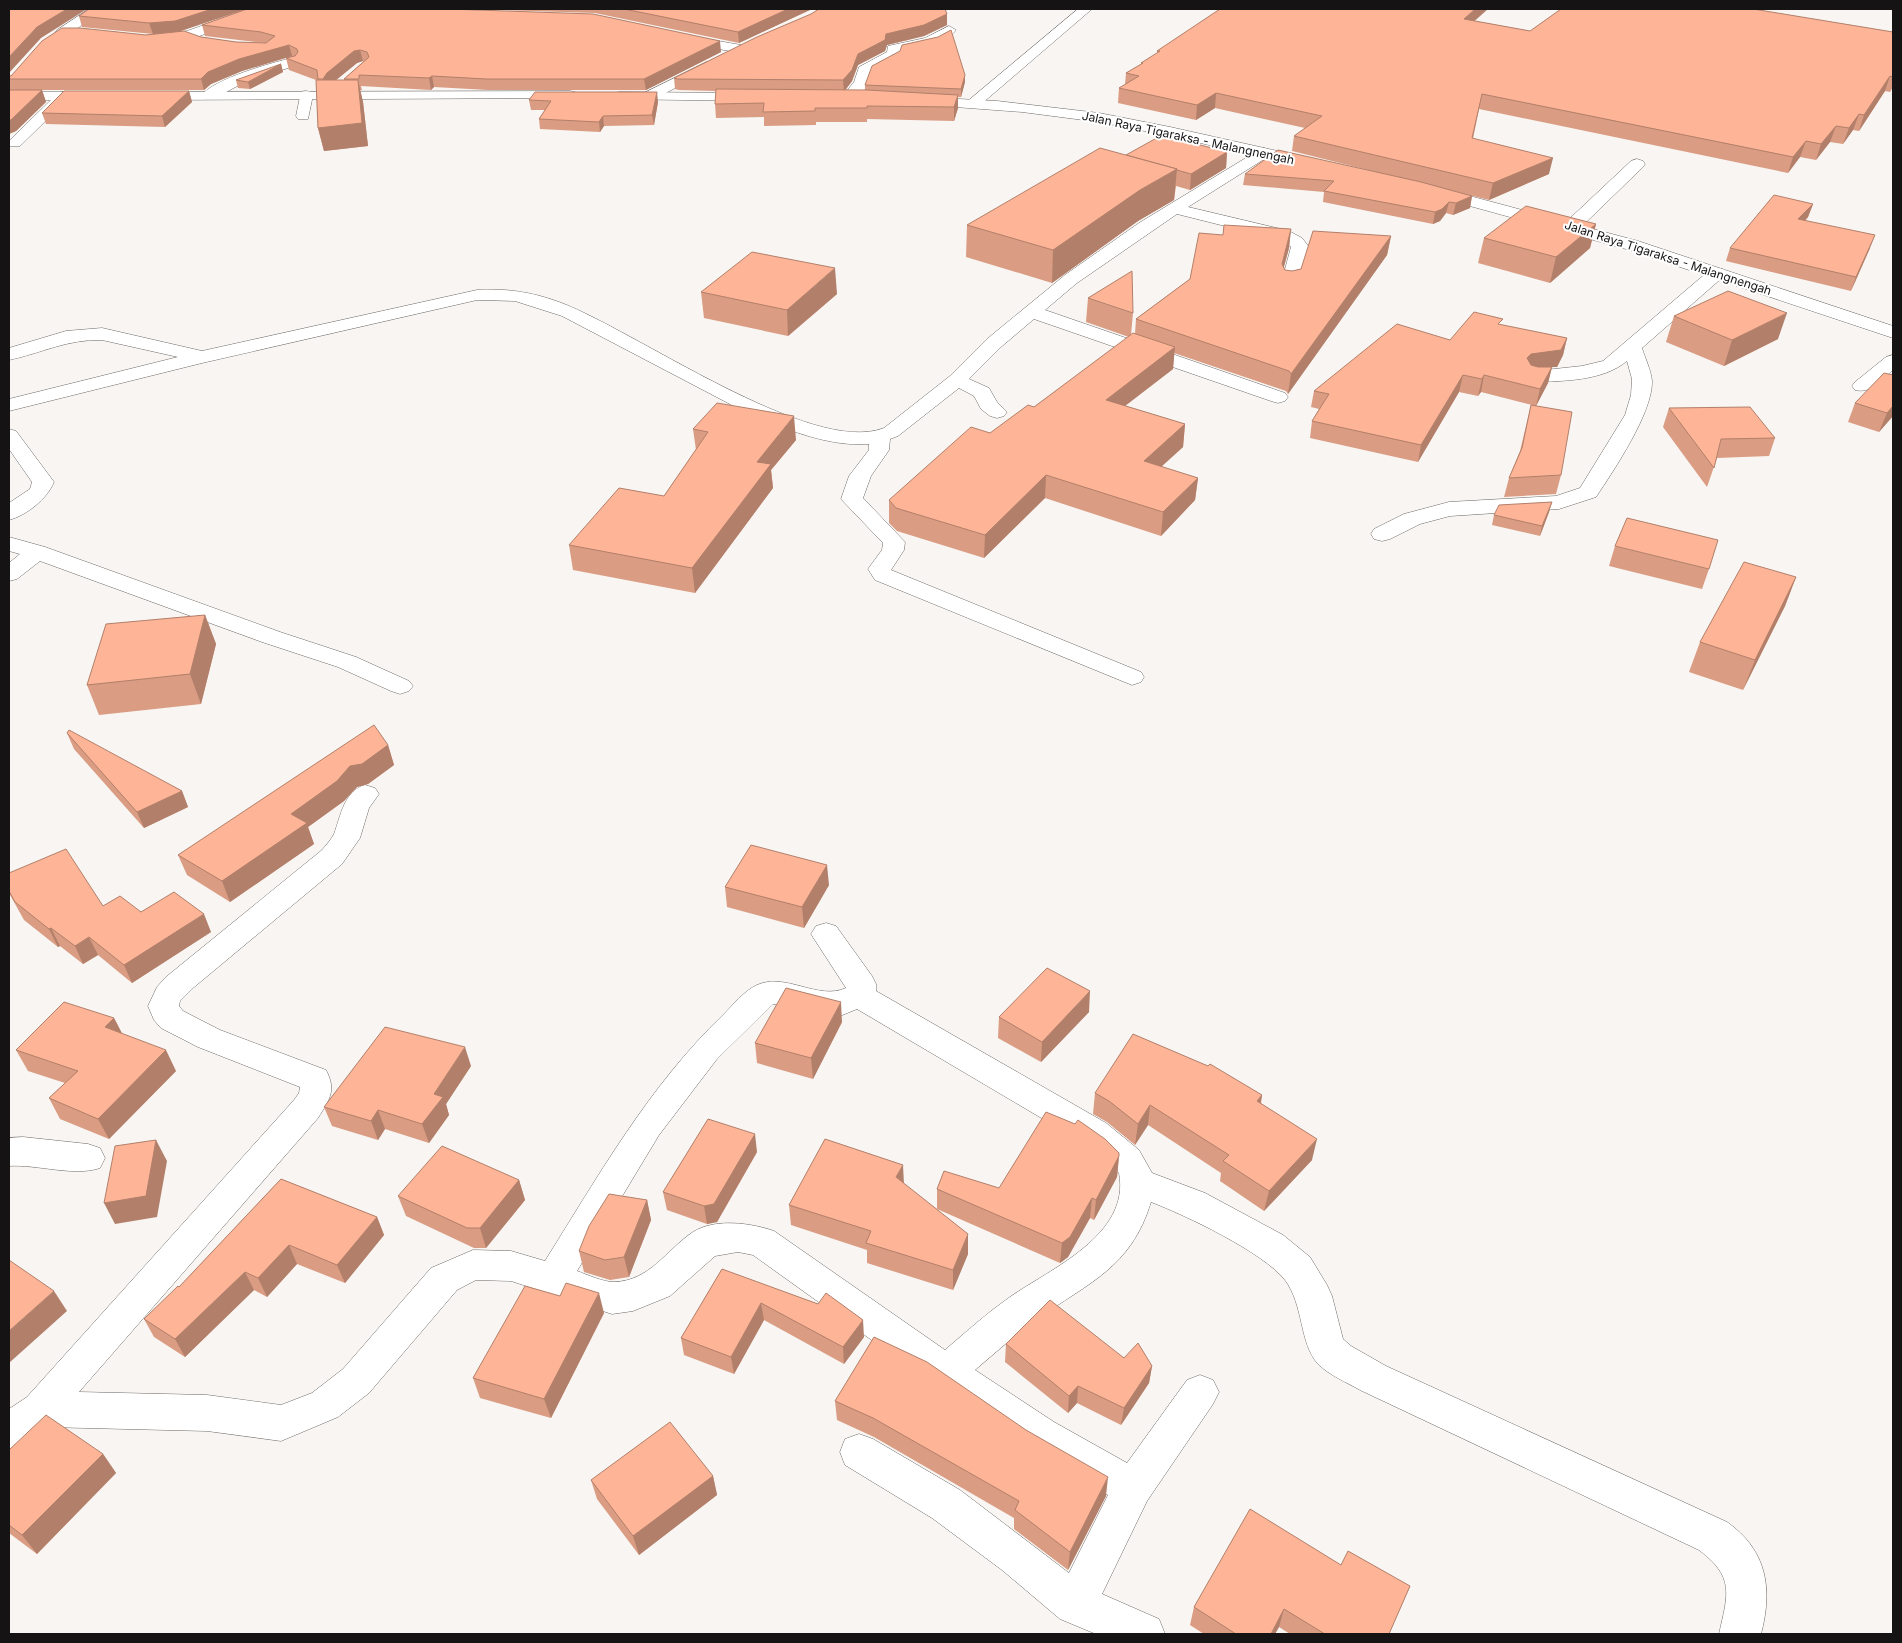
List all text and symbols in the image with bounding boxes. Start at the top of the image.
street label: Jalan Raya Tigaraksa - Malangnengah [1081,108,1296,167]
street label: Jalan Raya Tigaraksa - Malangnengah [1563,217,1774,298]

